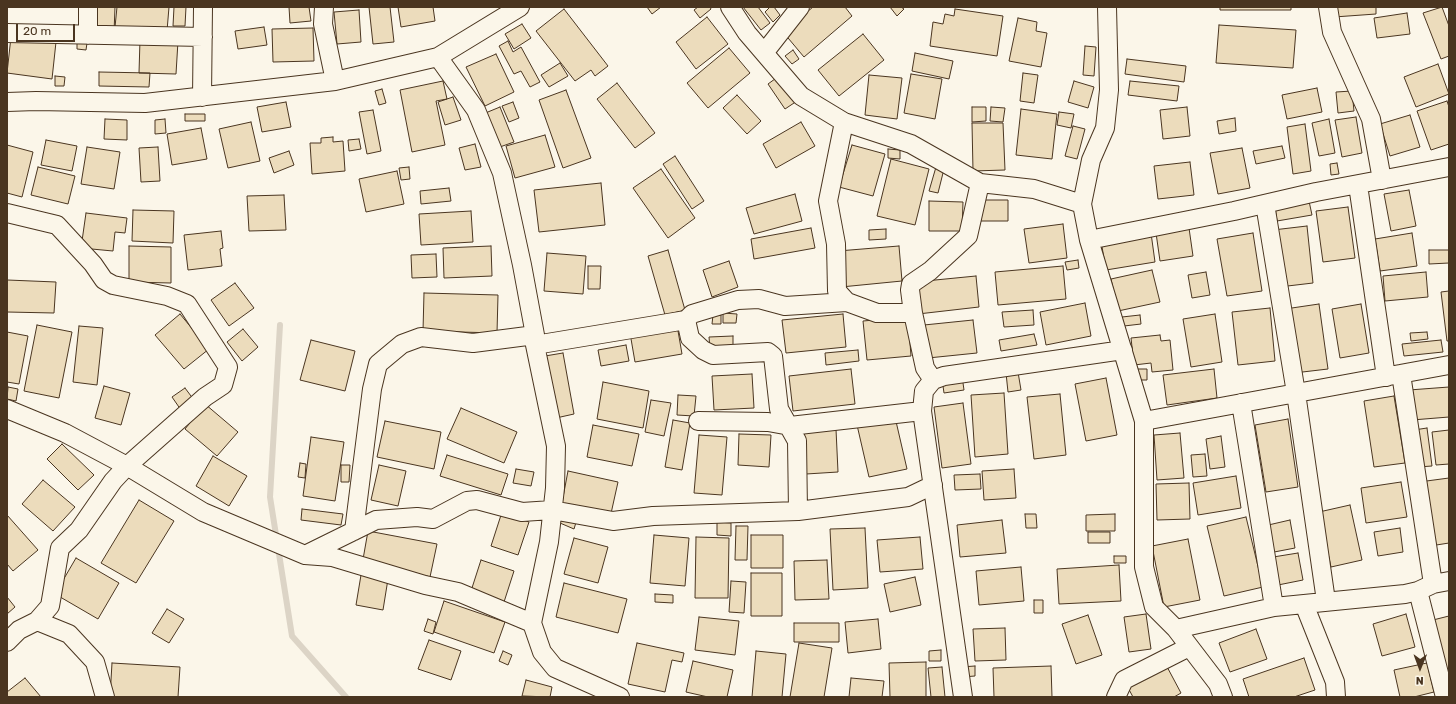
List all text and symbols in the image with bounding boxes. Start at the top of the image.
scale bar [18,16,77,42]
text: 20 m [23,24,51,38]
north arrow [1400,648,1440,688]
text: N [1416,674,1424,687]

